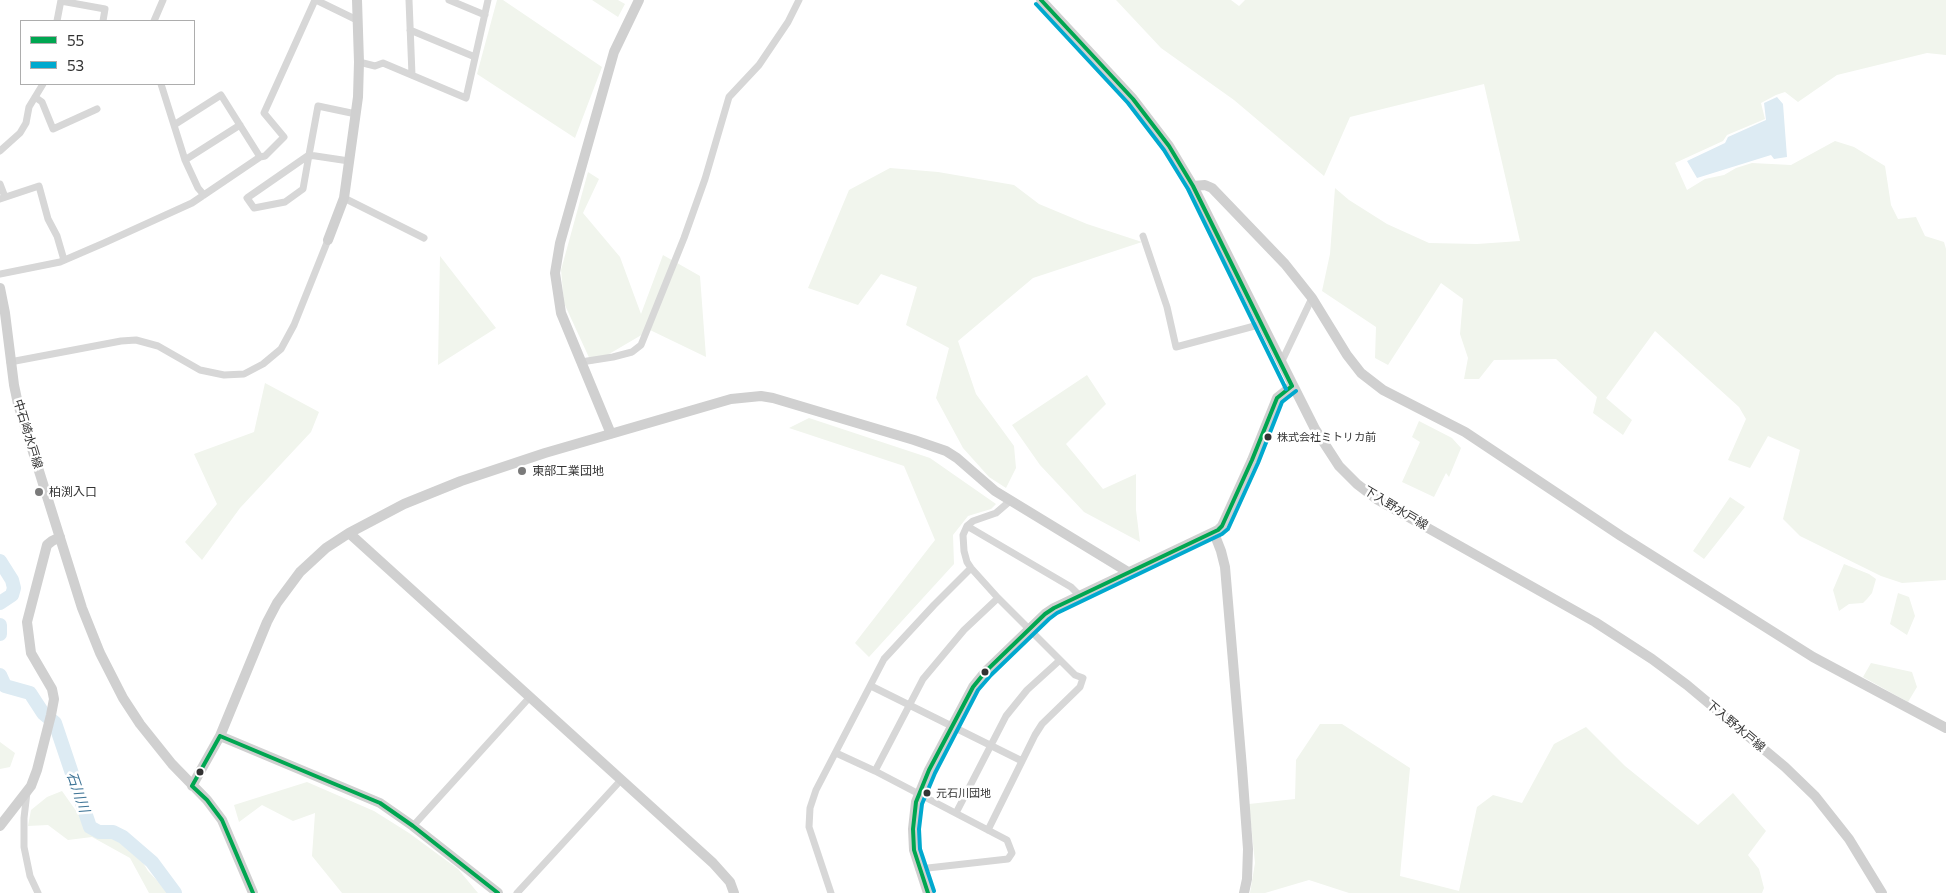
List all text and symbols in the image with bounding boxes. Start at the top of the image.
legend [20,20,195,85]
text: 55 [67,31,84,49]
text: 53 [67,56,84,74]
street label: 中石崎水戸線 [11,397,45,471]
place label: 株式会社ミトリカ前 [1277,430,1376,444]
marker: 株式会社ミトリカ前 [1263,432,1273,442]
place label: 東部工業団地 [532,464,604,478]
marker: 東部工業団地 [516,465,528,477]
street label: 下入野水戸線 [1361,483,1431,533]
place label: 柏渕入口 [49,485,97,499]
marker: 柏渕入口 [33,486,45,498]
unlabelled marker [980,667,990,677]
street label: 下入野水戸線 [1704,697,1768,755]
unlabelled marker [195,767,205,777]
water label: 石川川 [63,769,93,815]
place label: 元石川団地 [936,786,991,800]
marker: 元石川団地 [922,788,932,798]

